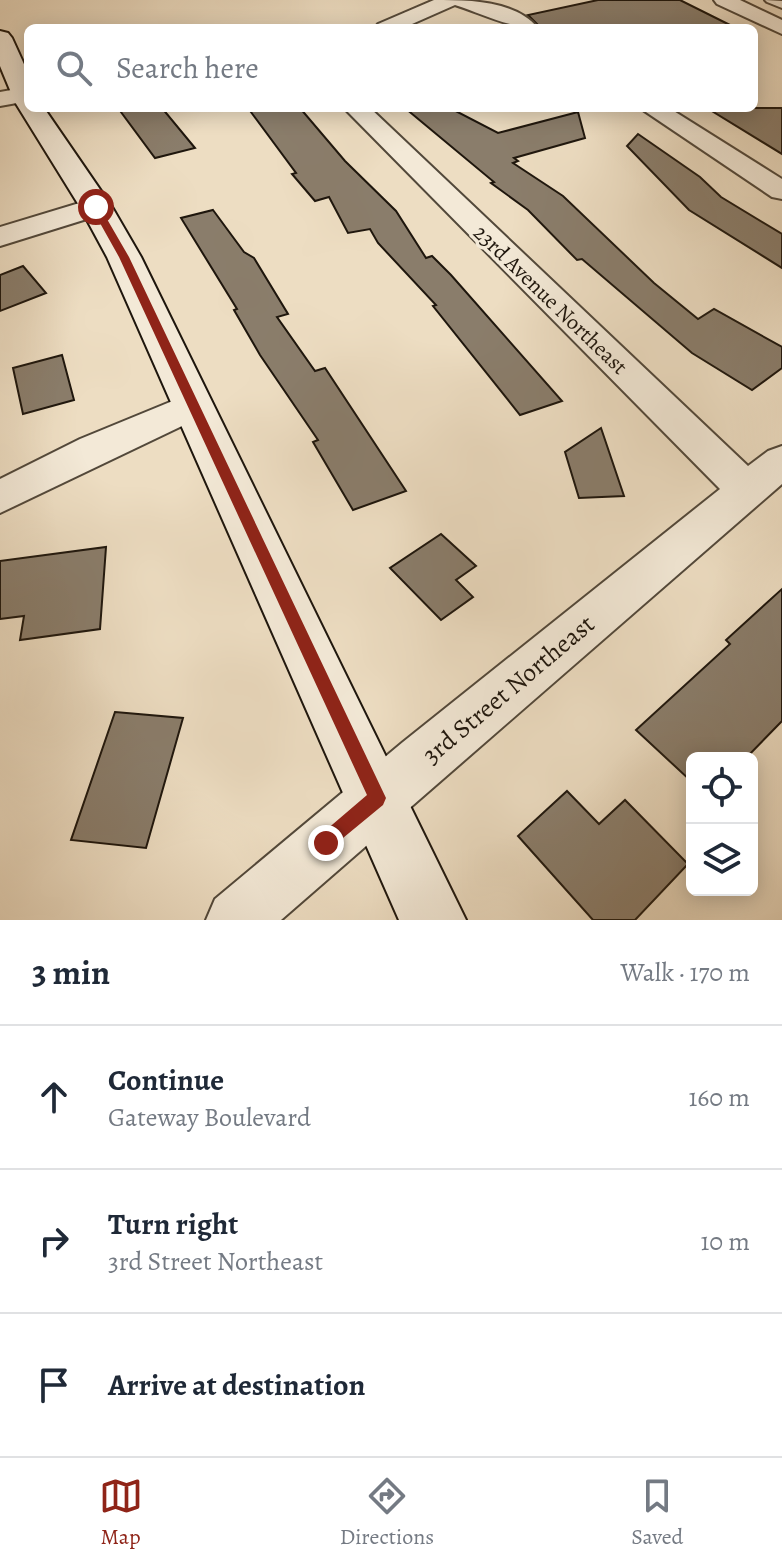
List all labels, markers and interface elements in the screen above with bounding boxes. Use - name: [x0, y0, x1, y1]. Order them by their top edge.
- search box: [24, 24, 758, 112]
- icon: search: [52, 46, 96, 90]
- text: Search here: [116, 48, 259, 88]
- route start: [78, 189, 114, 225]
- street label: 23rd Avenue Northeast: [467, 218, 634, 381]
- street label: 3rd Street Northeast: [415, 607, 602, 772]
- map controls: [686, 752, 758, 896]
- button: locate: [686, 752, 758, 824]
- button: layers: [686, 824, 758, 896]
- route end: [308, 825, 344, 861]
- text: 3 min: [32, 949, 110, 996]
- text: Walk · 170 m: [621, 955, 750, 990]
- text: Continue: [108, 1060, 224, 1100]
- icon: ahead: [32, 1075, 76, 1119]
- text: 160 m: [688, 1080, 750, 1115]
- text: Gateway Boulevard: [108, 1100, 311, 1135]
- text: Turn right: [108, 1204, 238, 1244]
- icon: right: [32, 1219, 76, 1263]
- text: 10 m: [700, 1224, 750, 1259]
- text: 3rd Street Northeast: [108, 1244, 323, 1279]
- icon: arrive: [32, 1363, 76, 1407]
- text: Arrive at destination: [108, 1365, 365, 1405]
- tab: Map: [99, 1474, 143, 1552]
- tab: Directions: [340, 1474, 434, 1552]
- tab: Saved: [631, 1474, 683, 1552]

